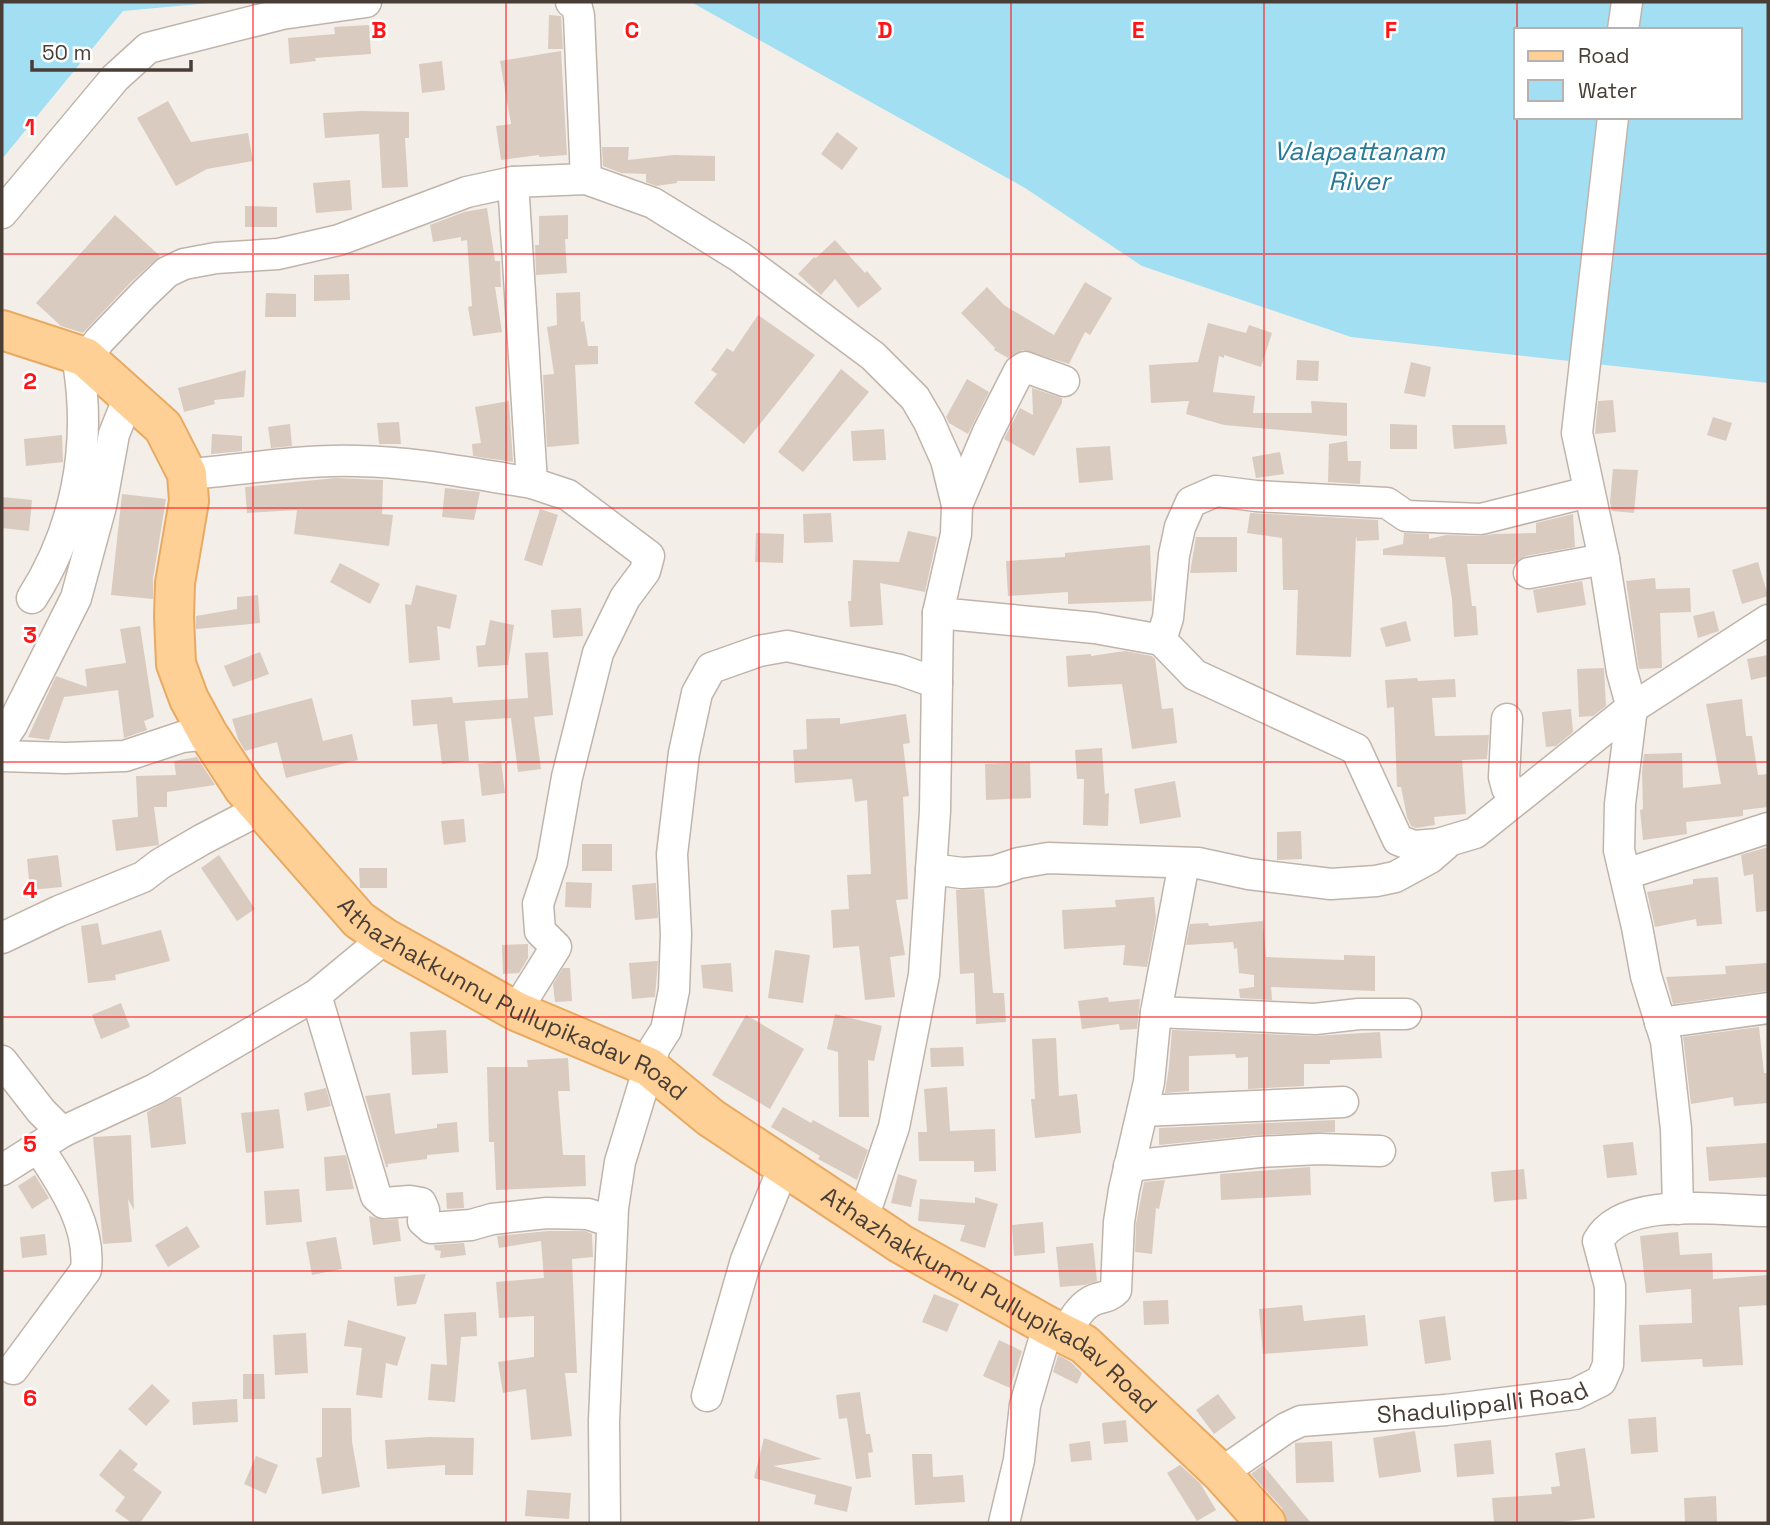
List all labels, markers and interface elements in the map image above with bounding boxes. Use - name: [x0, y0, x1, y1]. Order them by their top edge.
- text: B: [371, 15, 387, 45]
- text: C: [625, 15, 639, 45]
- text: D: [877, 15, 893, 45]
- text: E: [1132, 15, 1144, 45]
- text: F: [1385, 15, 1397, 45]
- scale bar: [32, 28, 191, 72]
- legend: [1514, 28, 1742, 119]
- text: 50 m: [42, 39, 92, 66]
- text: Road: [1578, 42, 1630, 69]
- text: Water: [1578, 77, 1637, 104]
- text: 1: [25, 112, 35, 142]
- water label: Valapattanam River: [1273, 134, 1445, 198]
- text: 2: [23, 366, 37, 396]
- text: 3: [23, 620, 37, 650]
- text: 4: [23, 875, 38, 905]
- street label: Athazhakkunnu Pullupikadav Road: [331, 890, 694, 1107]
- text: 5: [23, 1129, 37, 1159]
- street label: Athazhakkunnu Pullupikadav Road: [816, 1180, 1164, 1420]
- street label: Shadulippalli Road: [1376, 1374, 1594, 1430]
- text: 6: [23, 1383, 37, 1413]

